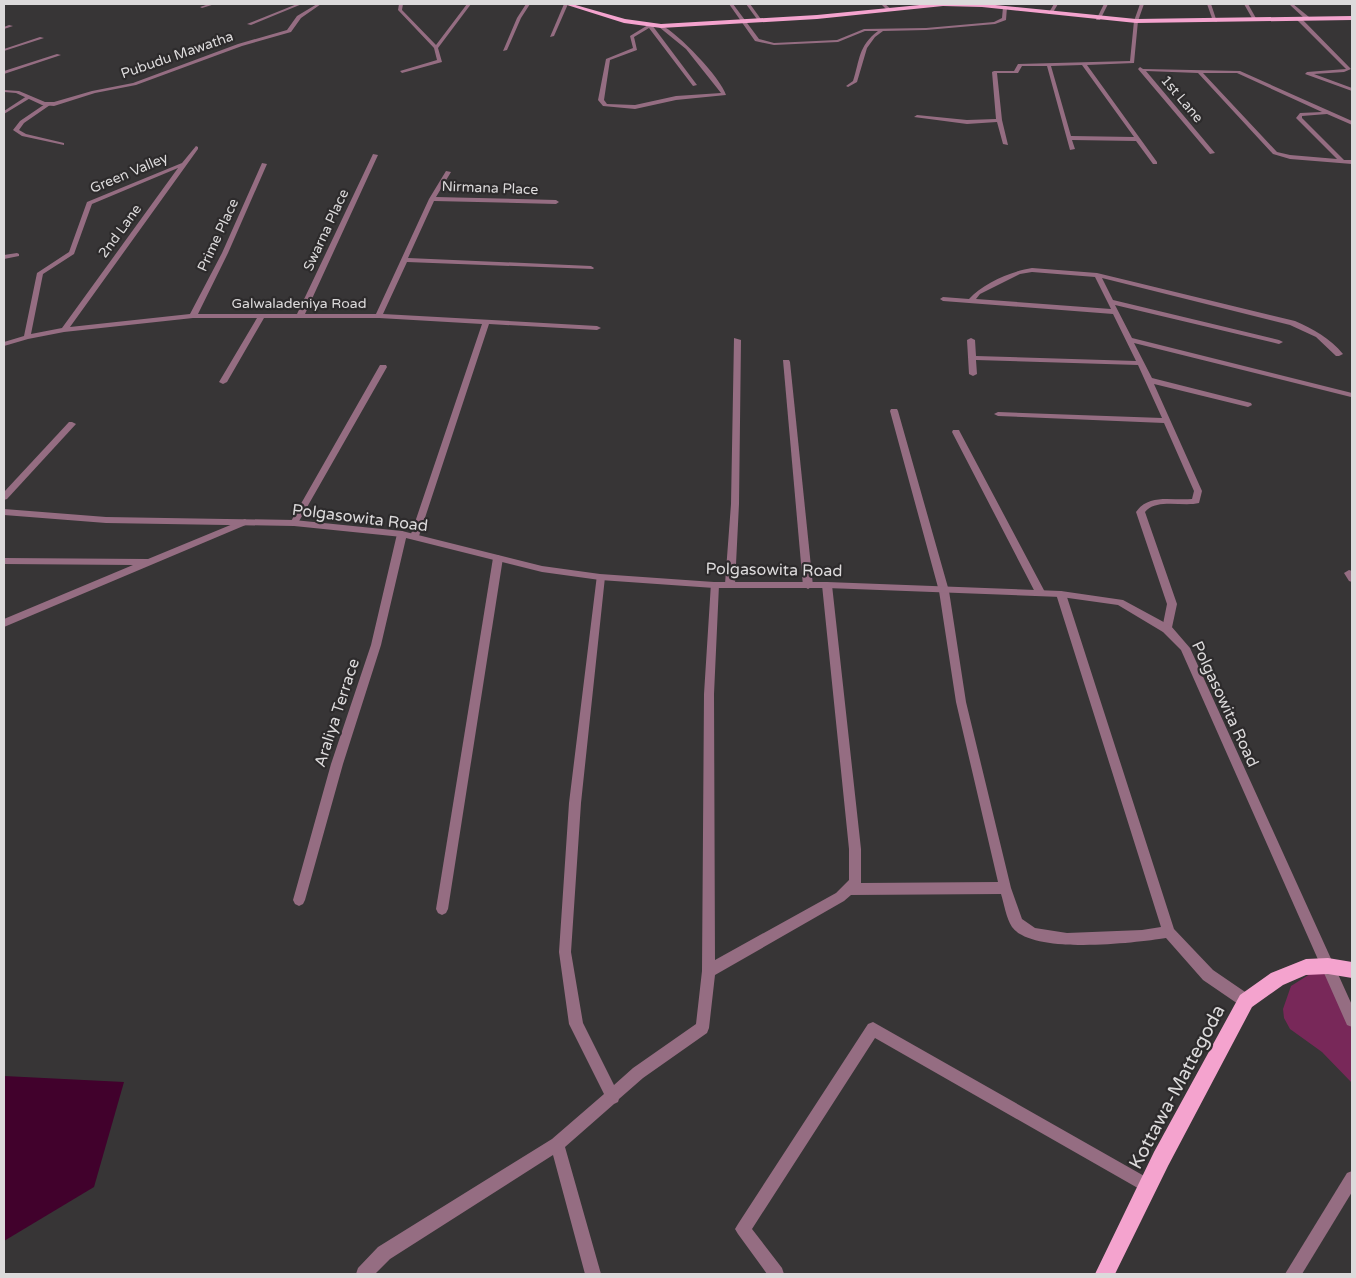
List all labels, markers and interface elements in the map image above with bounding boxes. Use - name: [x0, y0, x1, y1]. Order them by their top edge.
- street label: Pubudu Mawatha: [118, 28, 236, 82]
- street label: 1st Lane: [1157, 72, 1207, 126]
- street label: Green Valley: [88, 149, 171, 197]
- street label: Nirmana Place: [441, 178, 539, 198]
- street label: Swarna Place: [300, 186, 352, 274]
- street label: Prime Place: [194, 196, 242, 274]
- street label: 2nd Lane: [95, 201, 145, 261]
- street label: Galwaladeniya Road: [231, 295, 367, 312]
- street label: Polgasowita Road: [291, 500, 429, 536]
- street label: Polgasowita Road: [705, 559, 843, 581]
- street label: Polgasowita Road: [1187, 638, 1263, 770]
- street label: Araliya Terrace: [310, 656, 364, 770]
- street label: Kottawa-Mattegoda: [1124, 1001, 1230, 1173]

